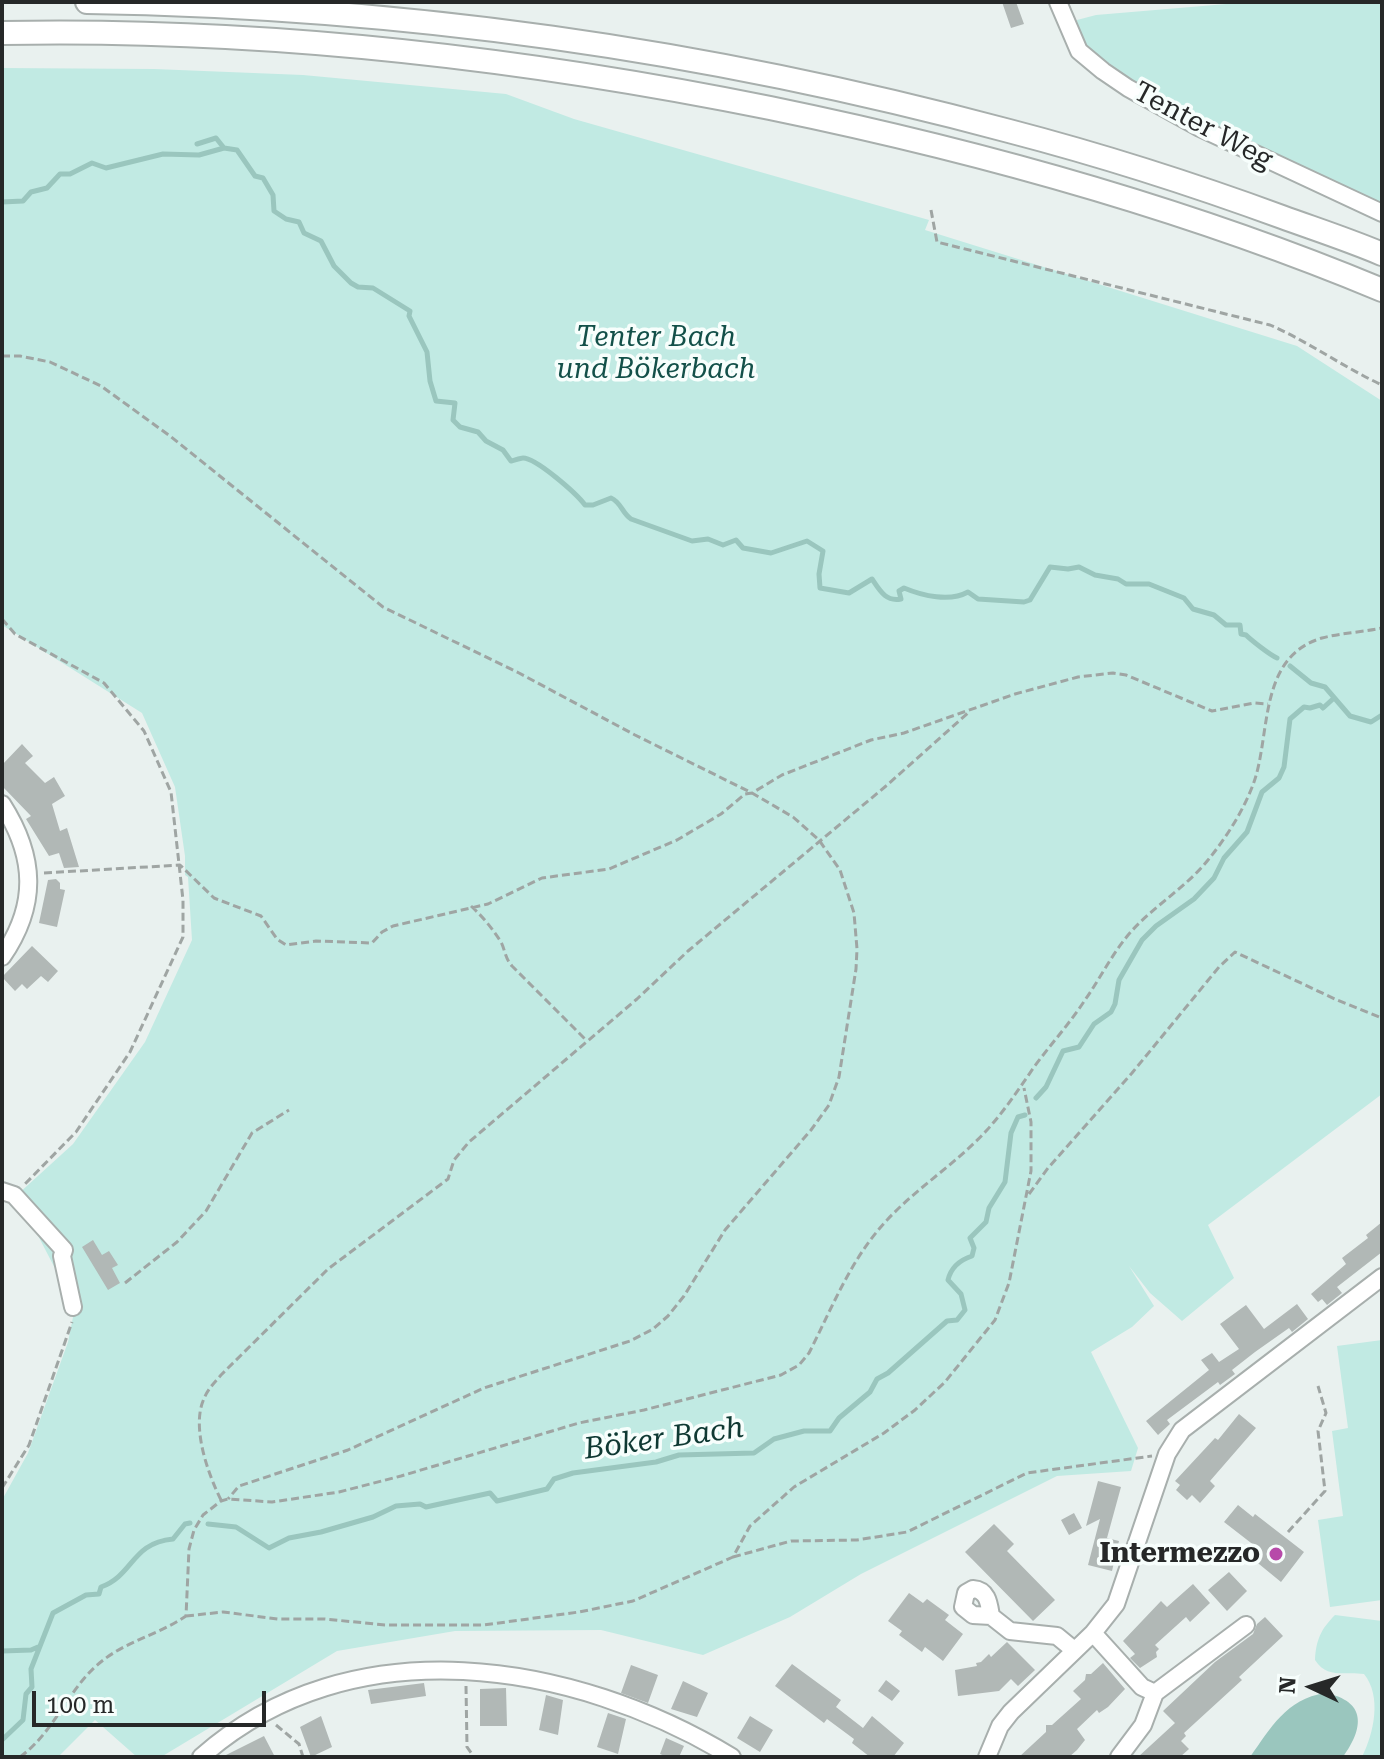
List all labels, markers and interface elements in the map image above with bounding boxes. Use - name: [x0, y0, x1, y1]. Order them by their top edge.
- street label: Tenter Weg: [1128, 75, 1278, 177]
- park label: Tenter Bach und Bökerbach: [556, 321, 756, 387]
- water label: Böker Bach: [582, 1410, 746, 1468]
- place label: Intermezzo: [1100, 1537, 1260, 1571]
- marker: Intermezzo: [1267, 1545, 1285, 1563]
- north arrow: [1272, 1647, 1352, 1727]
- scale bar: [36, 1675, 270, 1725]
- text: N: [1274, 1676, 1301, 1695]
- text: 100 m: [46, 1691, 114, 1719]

